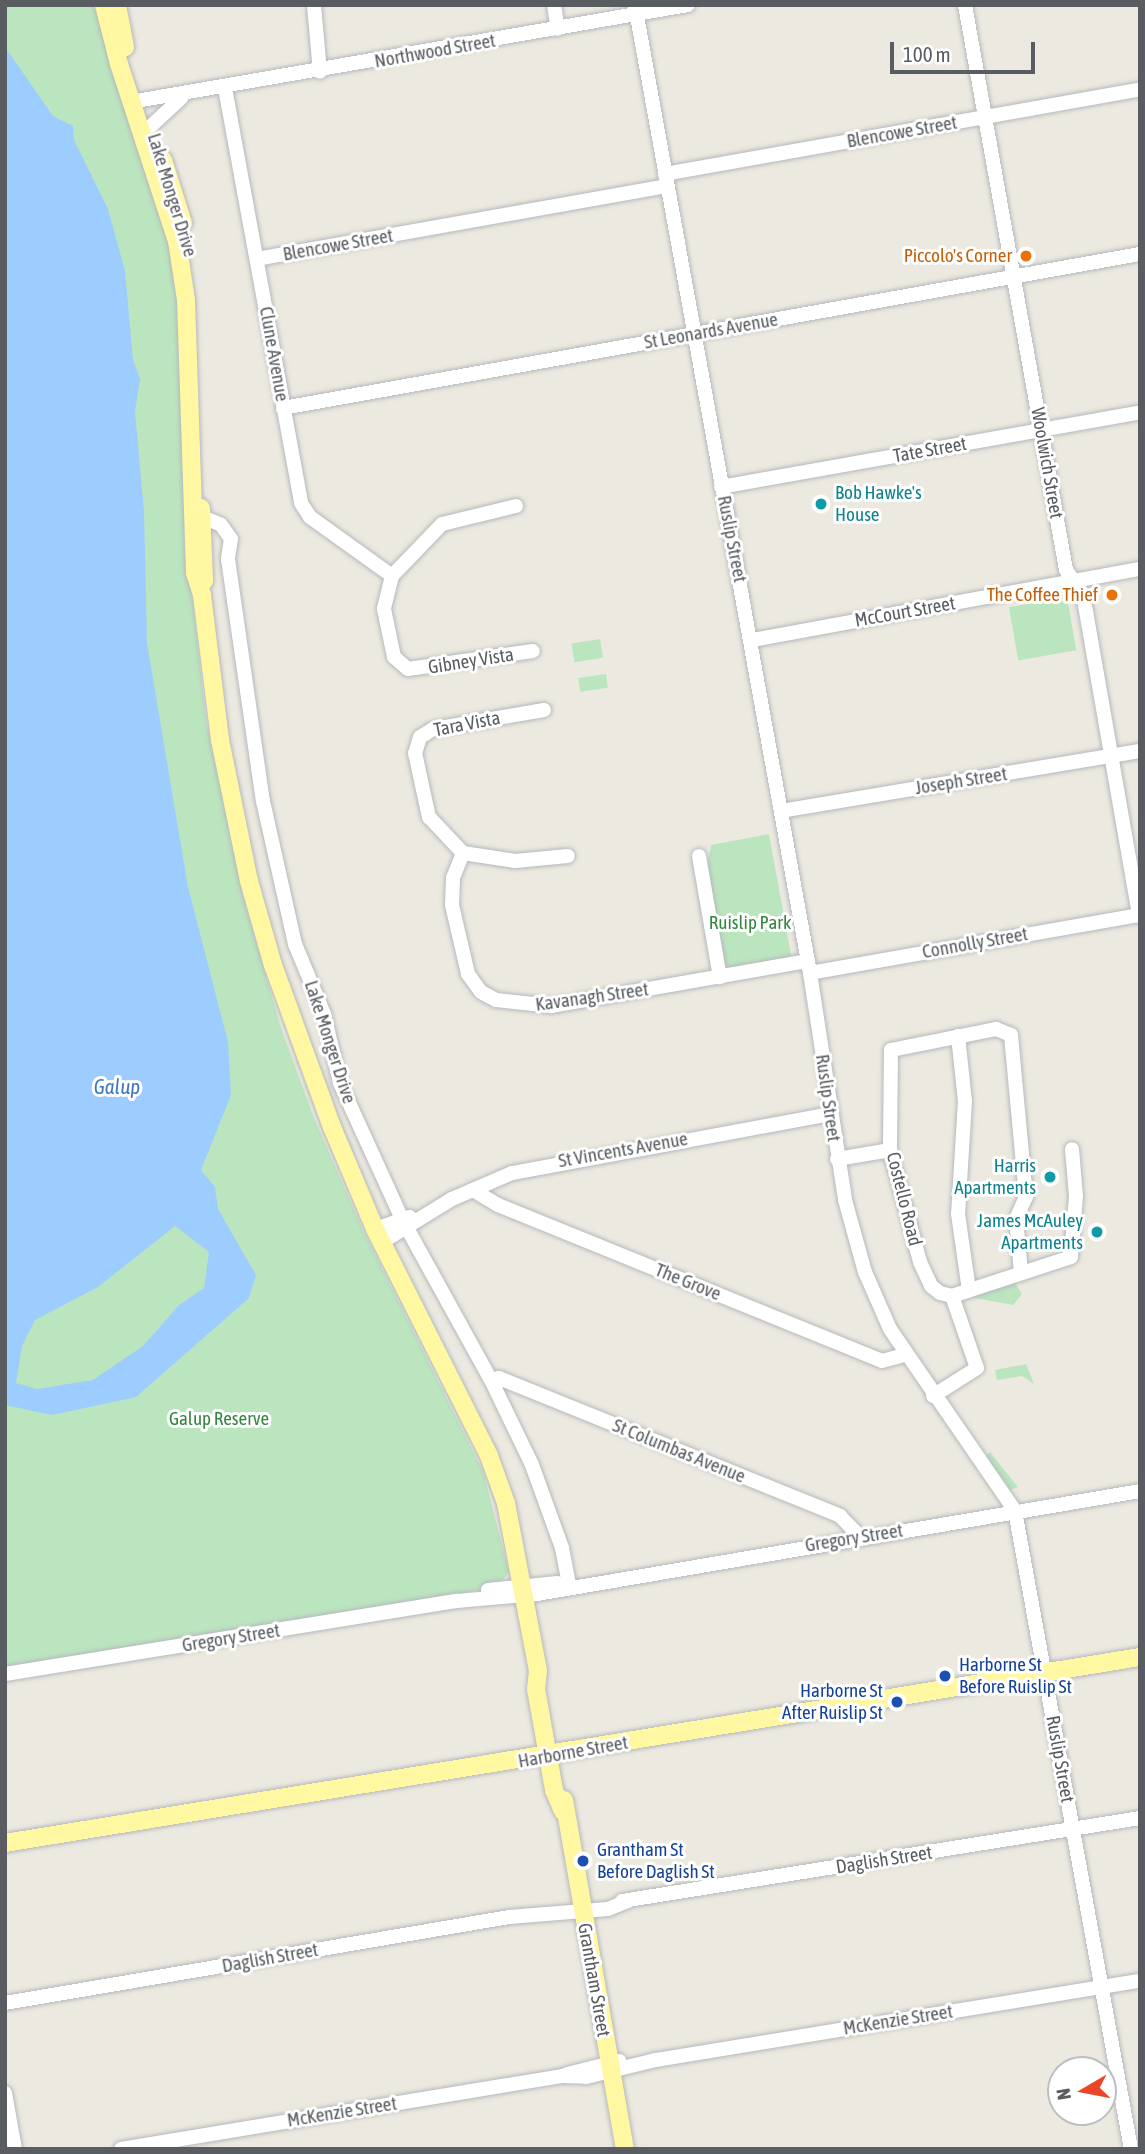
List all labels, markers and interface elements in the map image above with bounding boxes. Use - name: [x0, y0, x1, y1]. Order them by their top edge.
- scale bar: [893, 28, 1038, 72]
- street label: Northwood Street: [373, 29, 497, 73]
- text: 100 m: [903, 42, 951, 66]
- street label: Blencowe Street: [845, 111, 959, 153]
- street label: Lake Monger Drive: [142, 131, 202, 259]
- street label: Blencowe Street: [281, 224, 395, 266]
- place label: Piccolo's Corner: [904, 245, 1012, 267]
- marker: Piccolo's Corner: [1018, 248, 1034, 264]
- street label: Clune Avenue: [254, 305, 294, 403]
- street label: St Leonards Avenue: [642, 308, 780, 354]
- street label: Woolwich Street: [1026, 406, 1068, 520]
- street label: Tate Street: [892, 432, 968, 468]
- place label: Bob Hawke's House: [835, 482, 922, 526]
- street label: Ruslip Street: [712, 494, 752, 584]
- marker: Bob Hawke's House: [813, 496, 829, 512]
- place label: The Coffee Thief: [987, 584, 1098, 606]
- marker: The Coffee Thief: [1104, 587, 1120, 603]
- street label: McCourt Street: [853, 592, 957, 632]
- street label: Gibney Vista: [427, 643, 515, 679]
- street label: Tara Vista: [432, 706, 502, 742]
- street label: Joseph Street: [913, 762, 1009, 800]
- park label: Ruislip Park: [709, 912, 791, 934]
- street label: Connolly Street: [920, 922, 1030, 964]
- street label: Lake Monger Drive: [299, 978, 361, 1106]
- street label: Kavanagh Street: [534, 978, 650, 1016]
- street label: Ruslip Street: [811, 1053, 845, 1143]
- water label: Galup: [94, 1073, 140, 1099]
- street label: St Vincents Avenue: [556, 1127, 690, 1173]
- street label: Costello Road: [881, 1150, 927, 1248]
- place label: Harris Apartments: [954, 1155, 1036, 1199]
- marker: Harris Apartments: [1042, 1169, 1058, 1185]
- place label: James McAuley Apartments: [977, 1210, 1083, 1254]
- marker: James McAuley Apartments: [1089, 1224, 1105, 1240]
- street label: The Grove: [652, 1258, 724, 1306]
- park label: Galup Reserve: [169, 1408, 269, 1430]
- street label: St Columbas Avenue: [609, 1414, 749, 1488]
- street label: Gregory Street: [803, 1519, 905, 1557]
- street label: Gregory Street: [180, 1619, 282, 1657]
- place label: Harborne St Before Ruislip St: [959, 1654, 1072, 1698]
- marker: Harborne St Before Ruislip St: [937, 1668, 953, 1684]
- place label: Harborne St After Ruislip St: [782, 1680, 883, 1724]
- marker: Harborne St After Ruislip St: [889, 1694, 905, 1710]
- street label: Ruslip Street: [1041, 1714, 1079, 1804]
- street label: Harborne Street: [516, 1731, 630, 1773]
- place label: Grantham St Before Daglish St: [597, 1839, 715, 1883]
- street label: Daglish Street: [834, 1841, 934, 1879]
- marker: Grantham St Before Daglish St: [575, 1853, 591, 1869]
- street label: Grantham Street: [573, 1921, 615, 2039]
- street label: Daglish Street: [220, 1938, 320, 1978]
- street label: McKenzie Street: [842, 2000, 954, 2040]
- north arrow: [1047, 2056, 1117, 2126]
- text: N: [1051, 2087, 1075, 2102]
- street label: McKenzie Street: [286, 2092, 398, 2132]

